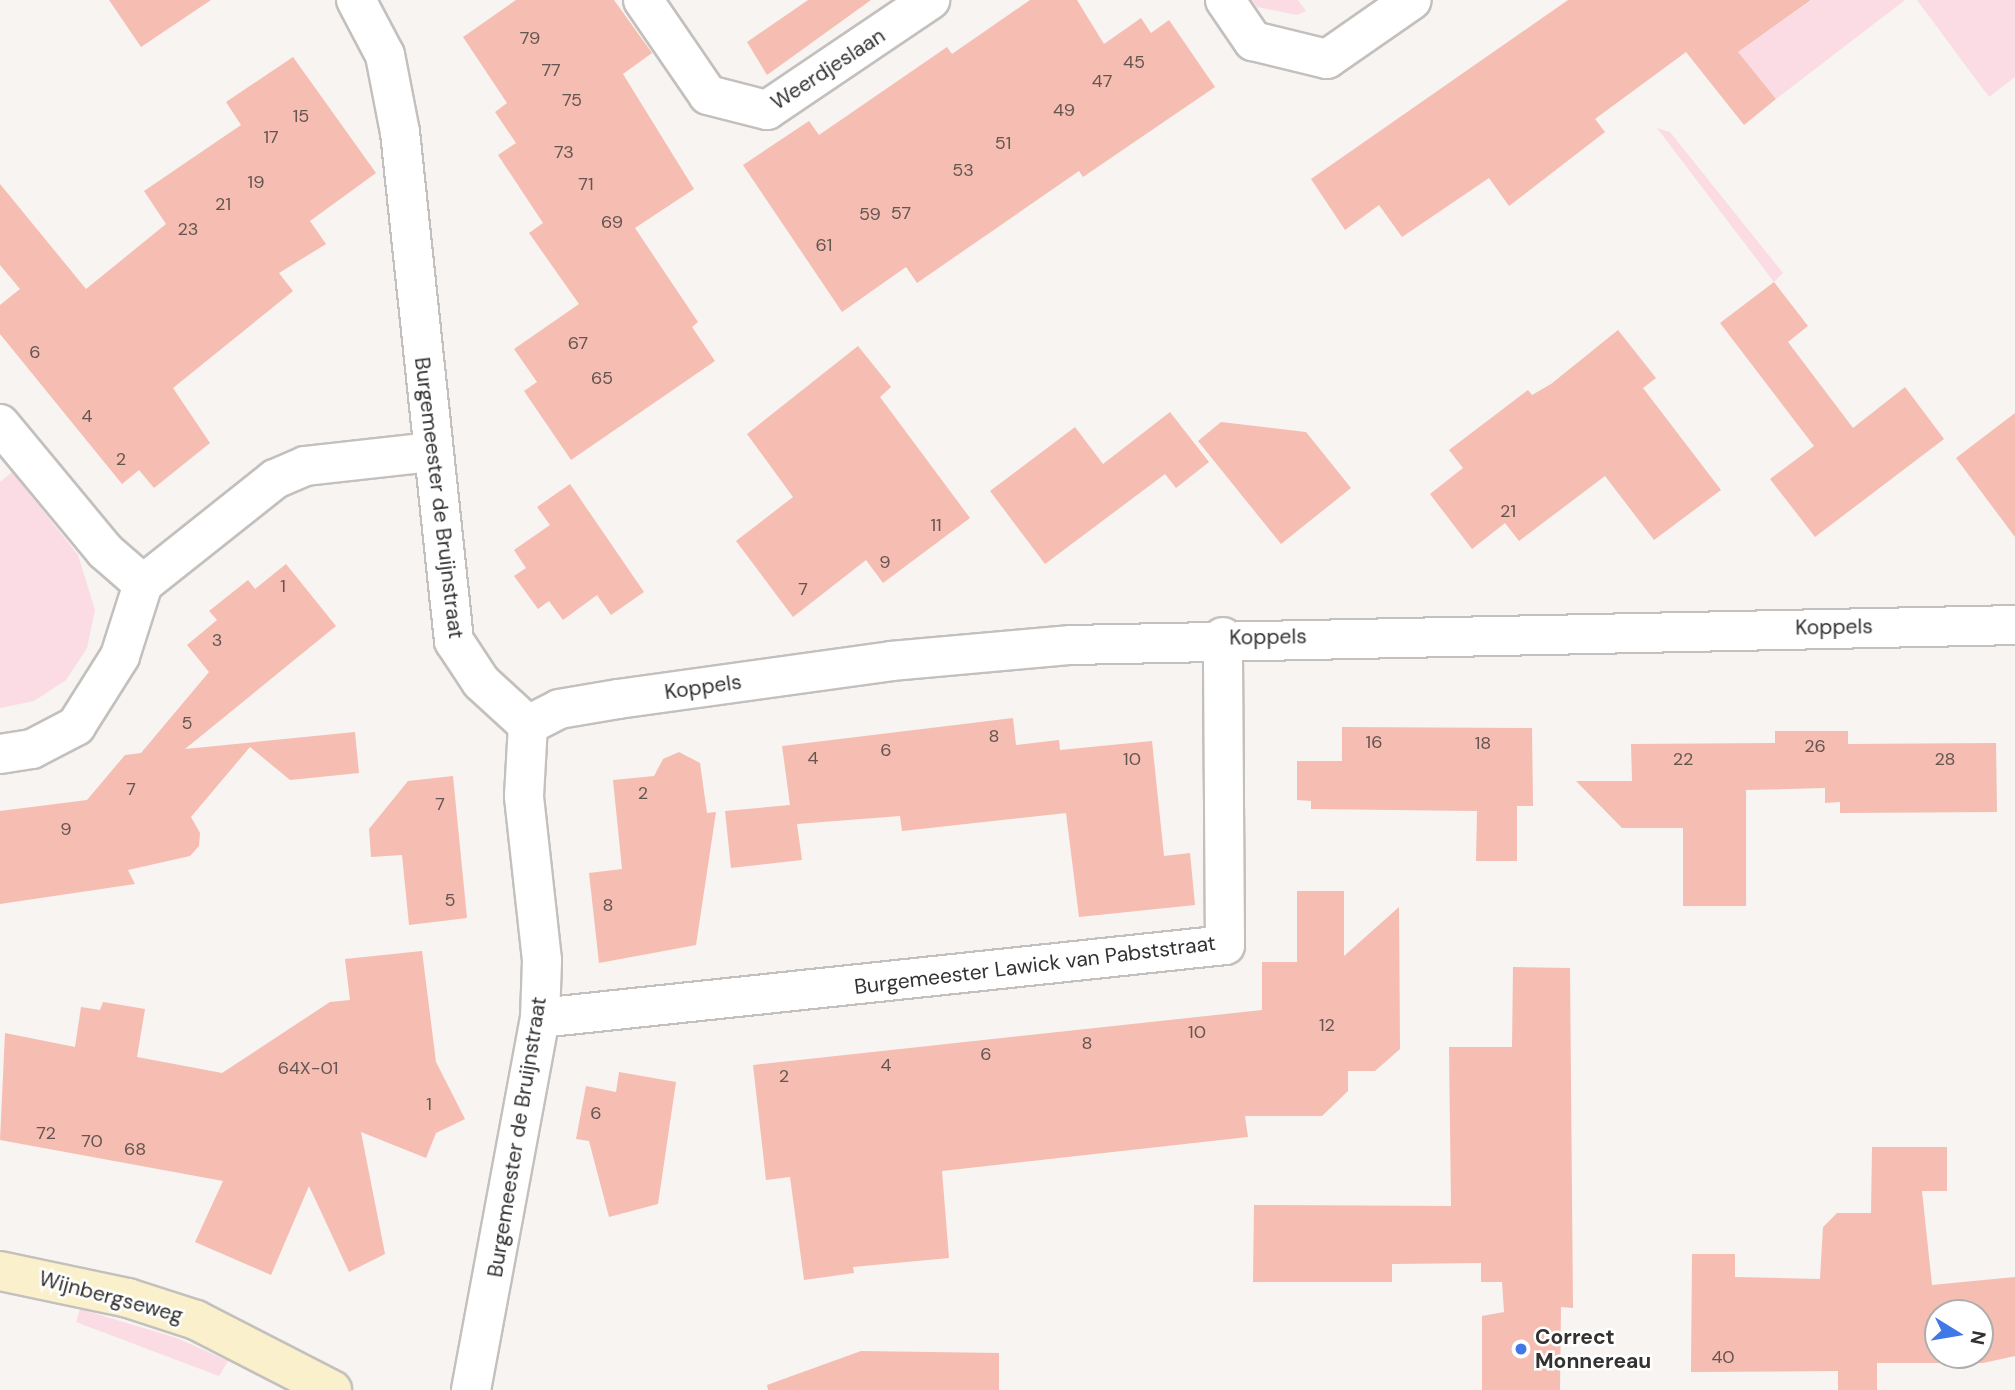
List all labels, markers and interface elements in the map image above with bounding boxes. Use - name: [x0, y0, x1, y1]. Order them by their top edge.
- street label: Weerdjeslaan: [766, 23, 890, 115]
- house number: 79: [520, 27, 540, 49]
- house number: 45: [1123, 51, 1145, 73]
- house number: 77: [541, 59, 561, 81]
- house number: 47: [1092, 70, 1112, 92]
- house number: 75: [562, 89, 582, 111]
- house number: 49: [1053, 99, 1075, 121]
- house number: 15: [293, 105, 309, 127]
- house number: 17: [263, 126, 279, 148]
- house number: 51: [995, 132, 1011, 154]
- house number: 73: [554, 141, 574, 163]
- house number: 53: [952, 159, 974, 181]
- house number: 19: [248, 171, 264, 193]
- house number: 71: [578, 173, 594, 195]
- house number: 21: [215, 193, 231, 215]
- house number: 57: [891, 202, 911, 224]
- house number: 59: [859, 203, 881, 225]
- house number: 69: [601, 211, 623, 233]
- house number: 23: [177, 218, 199, 240]
- house number: 61: [816, 234, 832, 256]
- house number: 67: [568, 332, 588, 354]
- house number: 6: [29, 341, 41, 363]
- street label: Burgemeester de Bruijnstraat: [409, 356, 469, 640]
- house number: 65: [591, 367, 613, 389]
- house number: 4: [82, 405, 92, 427]
- house number: 2: [116, 448, 126, 470]
- house number: 21: [1500, 500, 1516, 522]
- house number: 11: [930, 514, 942, 536]
- house number: 9: [879, 551, 891, 573]
- house number: 1: [280, 575, 286, 597]
- house number: 7: [798, 578, 808, 600]
- street label: Koppels: [1795, 614, 1873, 640]
- street label: Koppels: [1229, 624, 1307, 650]
- house number: 3: [212, 629, 222, 651]
- street label: Koppels: [663, 669, 743, 705]
- house number: 5: [182, 712, 192, 734]
- house number: 8: [989, 725, 999, 747]
- house number: 16: [1366, 731, 1382, 753]
- house number: 18: [1475, 732, 1491, 754]
- house number: 26: [1804, 735, 1826, 757]
- house number: 6: [880, 739, 892, 761]
- house number: 4: [808, 747, 818, 769]
- house number: 10: [1123, 748, 1141, 770]
- house number: 22: [1673, 748, 1693, 770]
- house number: 28: [1934, 748, 1956, 770]
- house number: 7: [126, 778, 136, 800]
- house number: 2: [638, 782, 648, 804]
- house number: 7: [435, 793, 445, 815]
- house number: 9: [60, 818, 72, 840]
- house number: 5: [445, 889, 455, 911]
- house number: 8: [603, 894, 613, 916]
- street label: Burgemeester Lawick van Pabststraat: [853, 930, 1217, 1000]
- street label: Burgemeester de Bruijnstraat: [482, 995, 552, 1279]
- house number: 12: [1319, 1014, 1335, 1036]
- house number: 10: [1188, 1021, 1206, 1043]
- house number: 8: [1082, 1032, 1092, 1054]
- house number: 6: [980, 1043, 992, 1065]
- house number: 4: [881, 1054, 891, 1076]
- house number: 64X-01: [278, 1057, 338, 1079]
- house number: 2: [779, 1065, 789, 1087]
- house number: 1: [426, 1093, 432, 1115]
- house number: 6: [590, 1102, 602, 1124]
- house number: 72: [36, 1122, 56, 1144]
- house number: 70: [81, 1130, 103, 1152]
- house number: 68: [124, 1138, 146, 1160]
- street label: Wijnbergseweg: [36, 1266, 186, 1328]
- north arrow: [1924, 1299, 1994, 1369]
- place label: Correct Monnereau: [1535, 1324, 1651, 1374]
- text: N: [1965, 1329, 1992, 1347]
- marker: Correct Monnereau: [1513, 1341, 1529, 1357]
- house number: 40: [1711, 1346, 1735, 1368]

